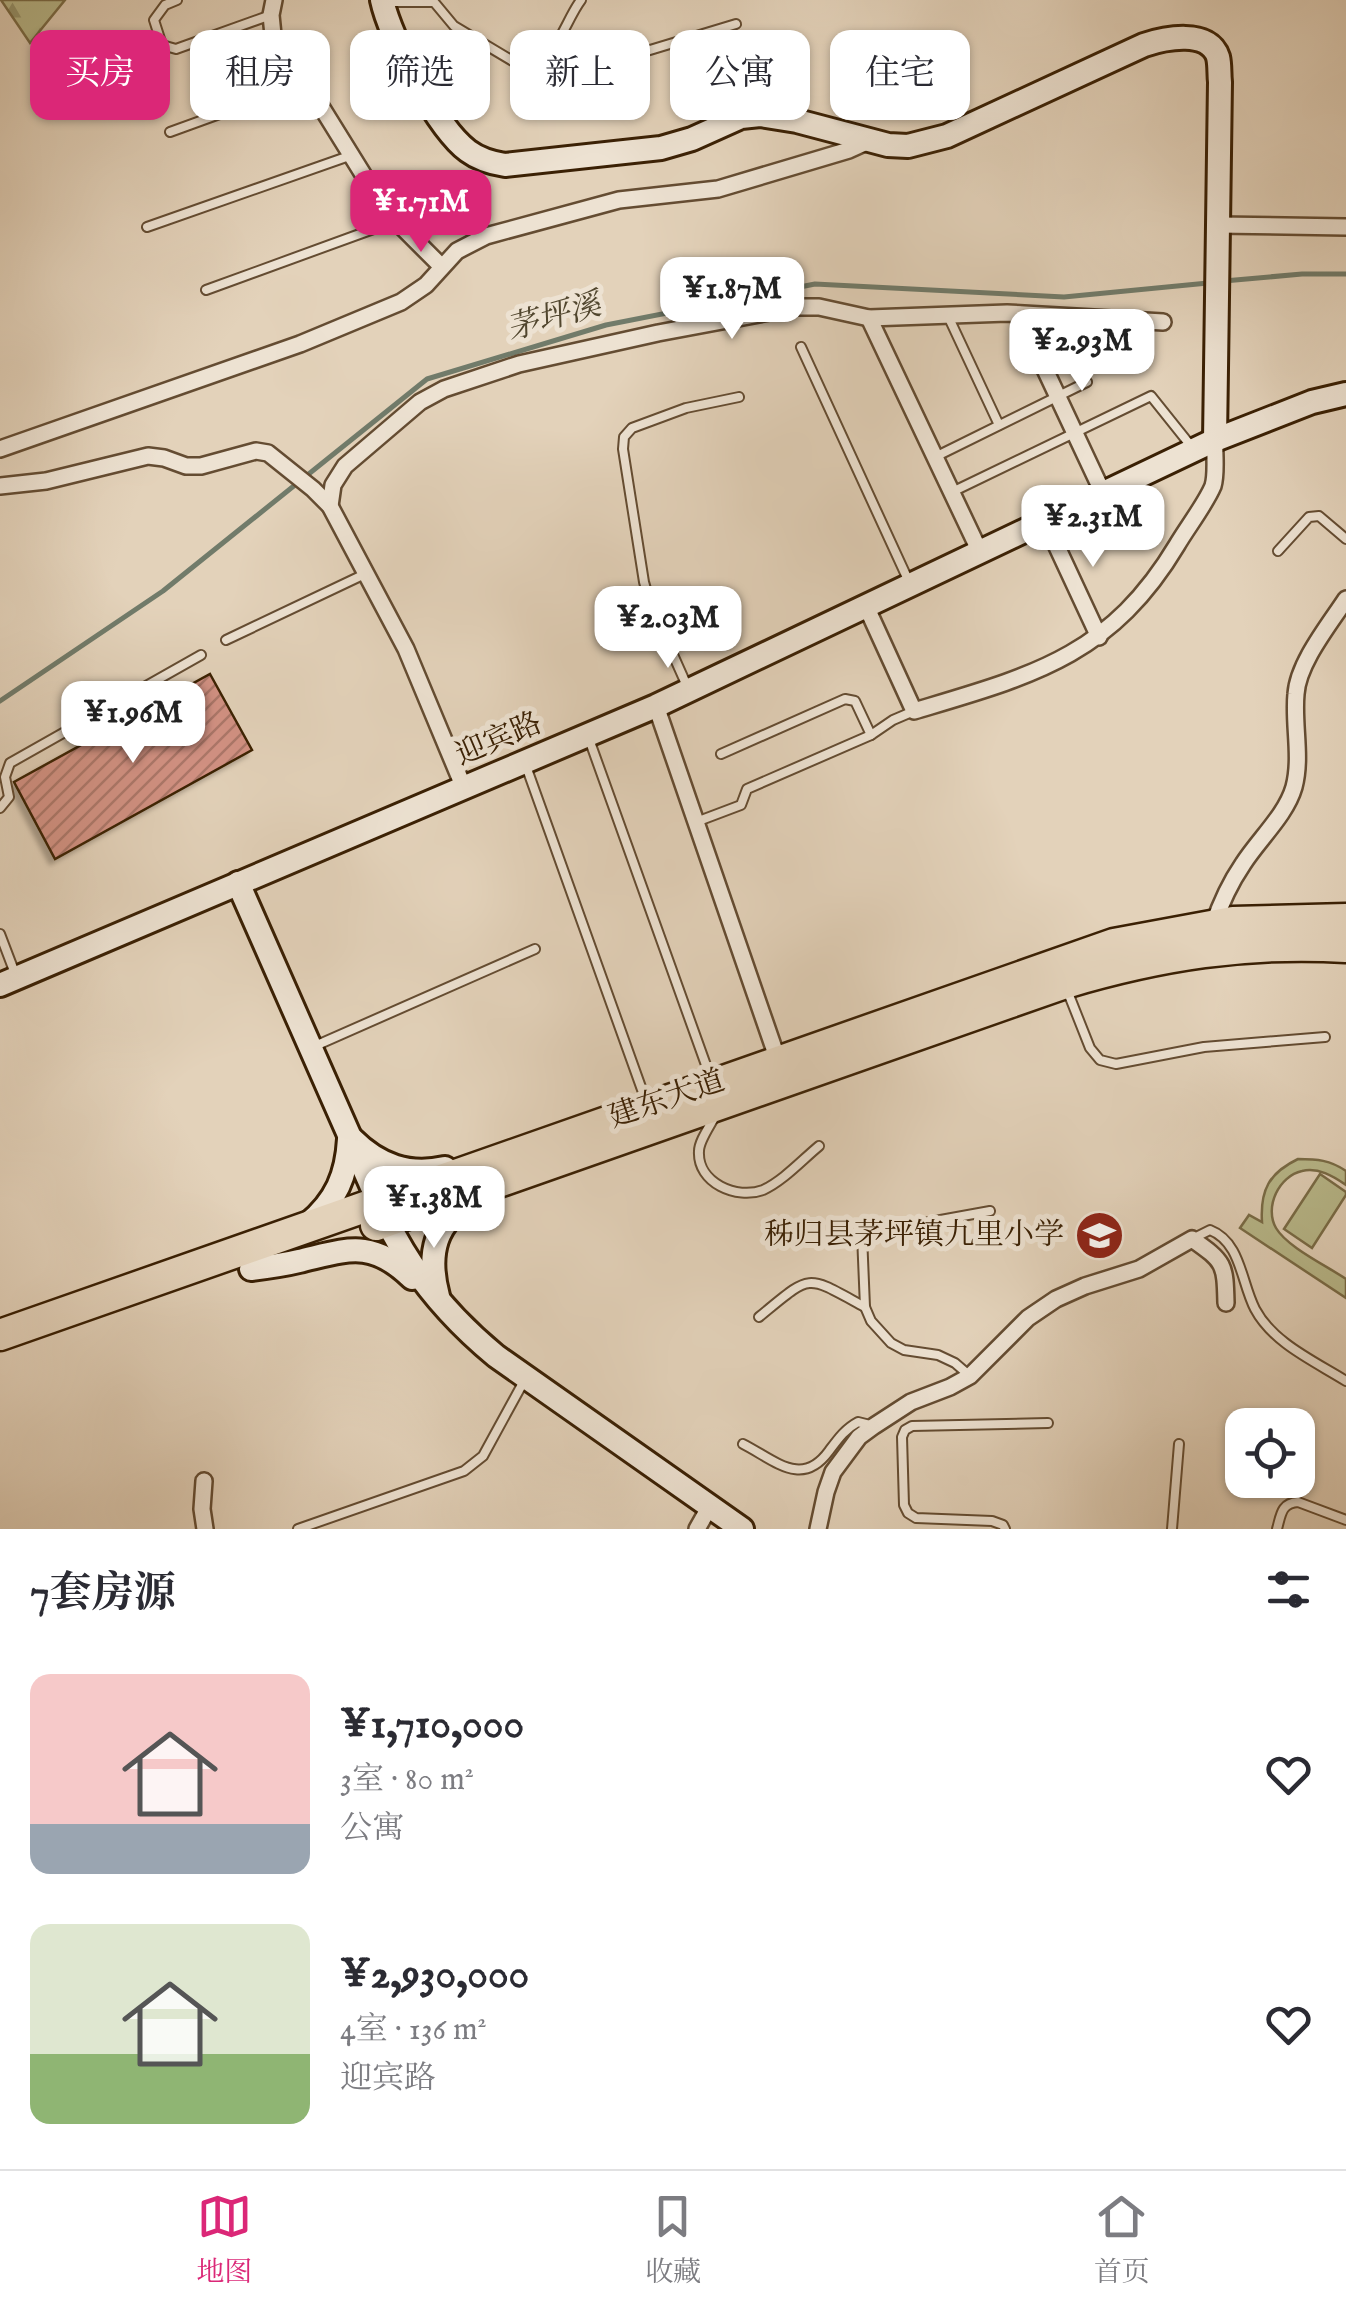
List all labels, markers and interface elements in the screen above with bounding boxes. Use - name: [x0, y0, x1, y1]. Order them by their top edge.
- chip: 买房: [30, 30, 170, 120]
- chip: 租房: [190, 30, 330, 120]
- chip: 筛选: [350, 30, 490, 120]
- chip: 新上: [510, 30, 650, 120]
- chip: 公寓: [670, 30, 810, 120]
- chip: 住宅: [830, 30, 970, 120]
- pin: ¥1.71M: [340, 170, 502, 255]
- text: ¥1.71M: [372, 182, 470, 223]
- pin: ¥1.87M: [651, 257, 813, 342]
- text: ¥1.87M: [682, 269, 782, 310]
- water label: 茅坪溪: [502, 284, 609, 351]
- pin: ¥2.93M: [1001, 309, 1163, 394]
- text: ¥2.93M: [1031, 321, 1133, 362]
- pin: ¥2.31M: [1012, 485, 1174, 570]
- text: ¥2.31M: [1043, 497, 1143, 538]
- pin: ¥2.03M: [587, 586, 749, 671]
- text: ¥2.03M: [617, 598, 719, 639]
- pin: ¥1.96M: [52, 681, 214, 766]
- text: ¥1.96M: [83, 693, 183, 734]
- street label: 迎宾路: [450, 705, 548, 775]
- street label: 建东大道: [604, 1063, 730, 1137]
- pin: ¥1.38M: [353, 1166, 515, 1251]
- text: ¥1.38M: [386, 1178, 482, 1219]
- school or university icon: 秭归县茅坪镇九里小学: [1073, 1210, 1125, 1262]
- place label: 秭归县茅坪镇九里小学: [764, 1217, 1064, 1255]
- map controls: [1225, 1408, 1315, 1498]
- button: locate: [1225, 1408, 1315, 1498]
- icon: filters: [1261, 1562, 1316, 1617]
- text: 7套房源: [30, 1568, 176, 1621]
- text: ¥1,710,000: [340, 1699, 524, 1752]
- icon: home: [110, 1714, 230, 1834]
- icon: heart: [1261, 1747, 1316, 1802]
- text: 3室 · 80 m²: [340, 1760, 474, 1801]
- text: 公寓: [340, 1809, 404, 1850]
- text: ¥2,930,000: [340, 1949, 529, 2002]
- icon: home: [110, 1964, 230, 2084]
- icon: heart: [1261, 1997, 1316, 2052]
- text: 4室 · 136 m²: [340, 2010, 487, 2051]
- text: 迎宾路: [340, 2059, 436, 2100]
- tab: 地图: [196, 2189, 252, 2291]
- tab: 收藏: [645, 2189, 701, 2291]
- tab: 首页: [1094, 2189, 1150, 2291]

